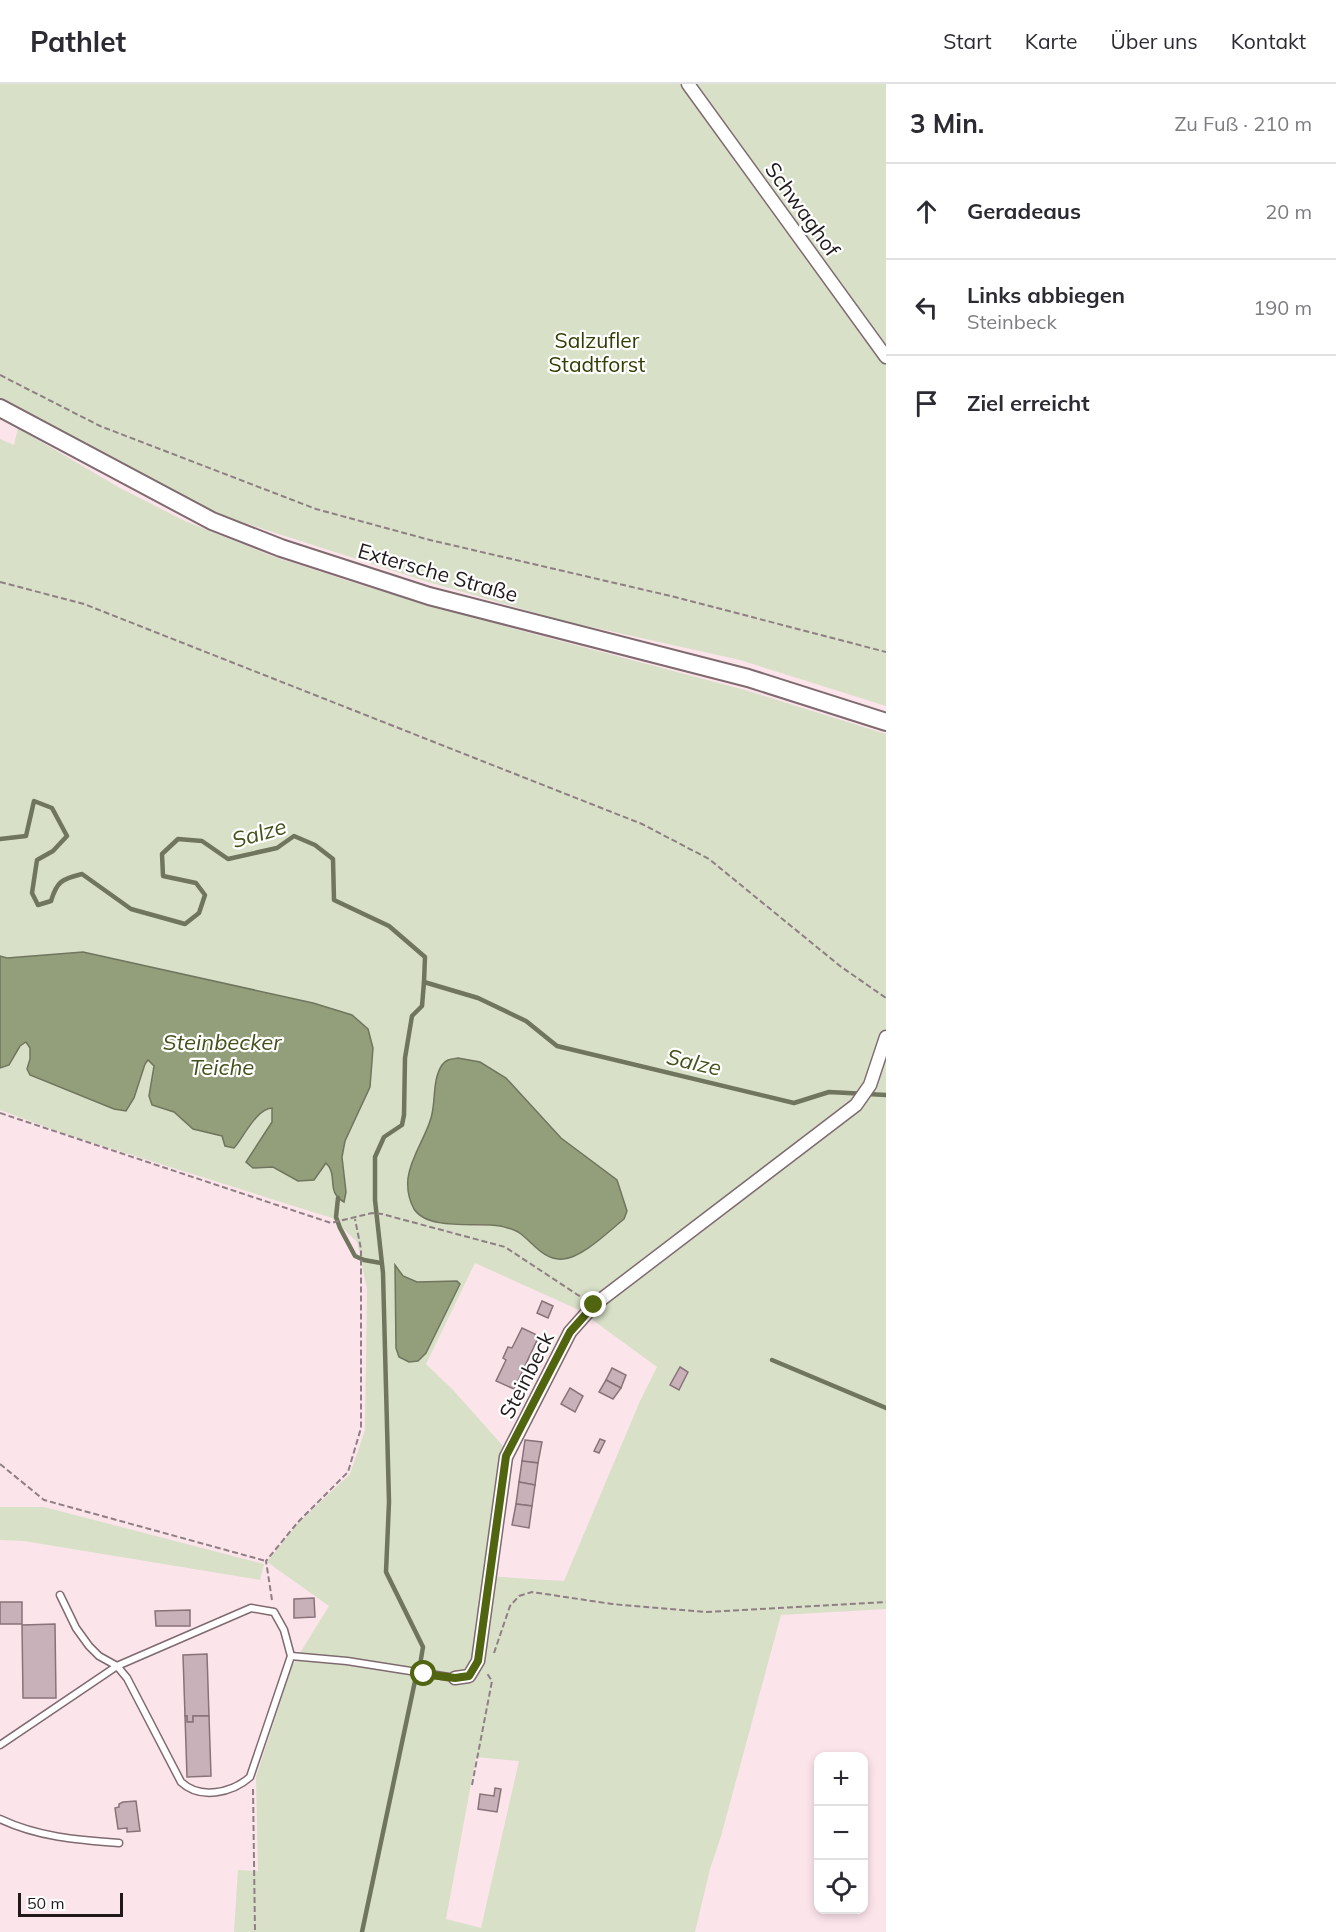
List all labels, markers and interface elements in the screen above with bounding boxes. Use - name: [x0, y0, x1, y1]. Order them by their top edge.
- text: Pathlet: [30, 24, 126, 59]
- text: Start: [943, 28, 992, 54]
- text: Karte: [1025, 28, 1077, 54]
- text: Über uns: [1110, 28, 1198, 54]
- text: Kontakt: [1231, 28, 1306, 54]
- text: 3 Min.: [910, 107, 984, 140]
- text: Zu Fuß · 210 m: [1174, 111, 1312, 136]
- street label: Schwaghof: [760, 157, 846, 262]
- icon: ahead: [910, 195, 943, 228]
- text: Geradeaus: [967, 197, 1081, 225]
- text: 20 m: [1265, 199, 1312, 224]
- text: Links abbiegen: [967, 281, 1125, 309]
- icon: left: [910, 291, 943, 324]
- text: 190 m: [1253, 295, 1312, 320]
- text: Steinbeck: [967, 309, 1057, 334]
- park label: Salzufler Stadtforst: [549, 327, 645, 377]
- icon: arrive: [910, 387, 943, 420]
- text: Ziel erreicht: [967, 389, 1090, 417]
- street label: Extersche Straße: [355, 537, 521, 607]
- water label: Salze: [229, 812, 289, 854]
- water label: Steinbecker Teiche: [163, 1028, 282, 1081]
- water label: Salze: [664, 1042, 724, 1082]
- route end: [580, 1291, 606, 1317]
- street label: Steinbeck: [493, 1327, 559, 1423]
- route start: [410, 1660, 436, 1686]
- map controls: [814, 1752, 868, 1914]
- button: +: [814, 1752, 868, 1806]
- button: −: [814, 1806, 868, 1860]
- button: locate: [814, 1860, 868, 1914]
- scale bar: [18, 1890, 123, 1918]
- text: 50 m: [27, 1893, 64, 1913]

